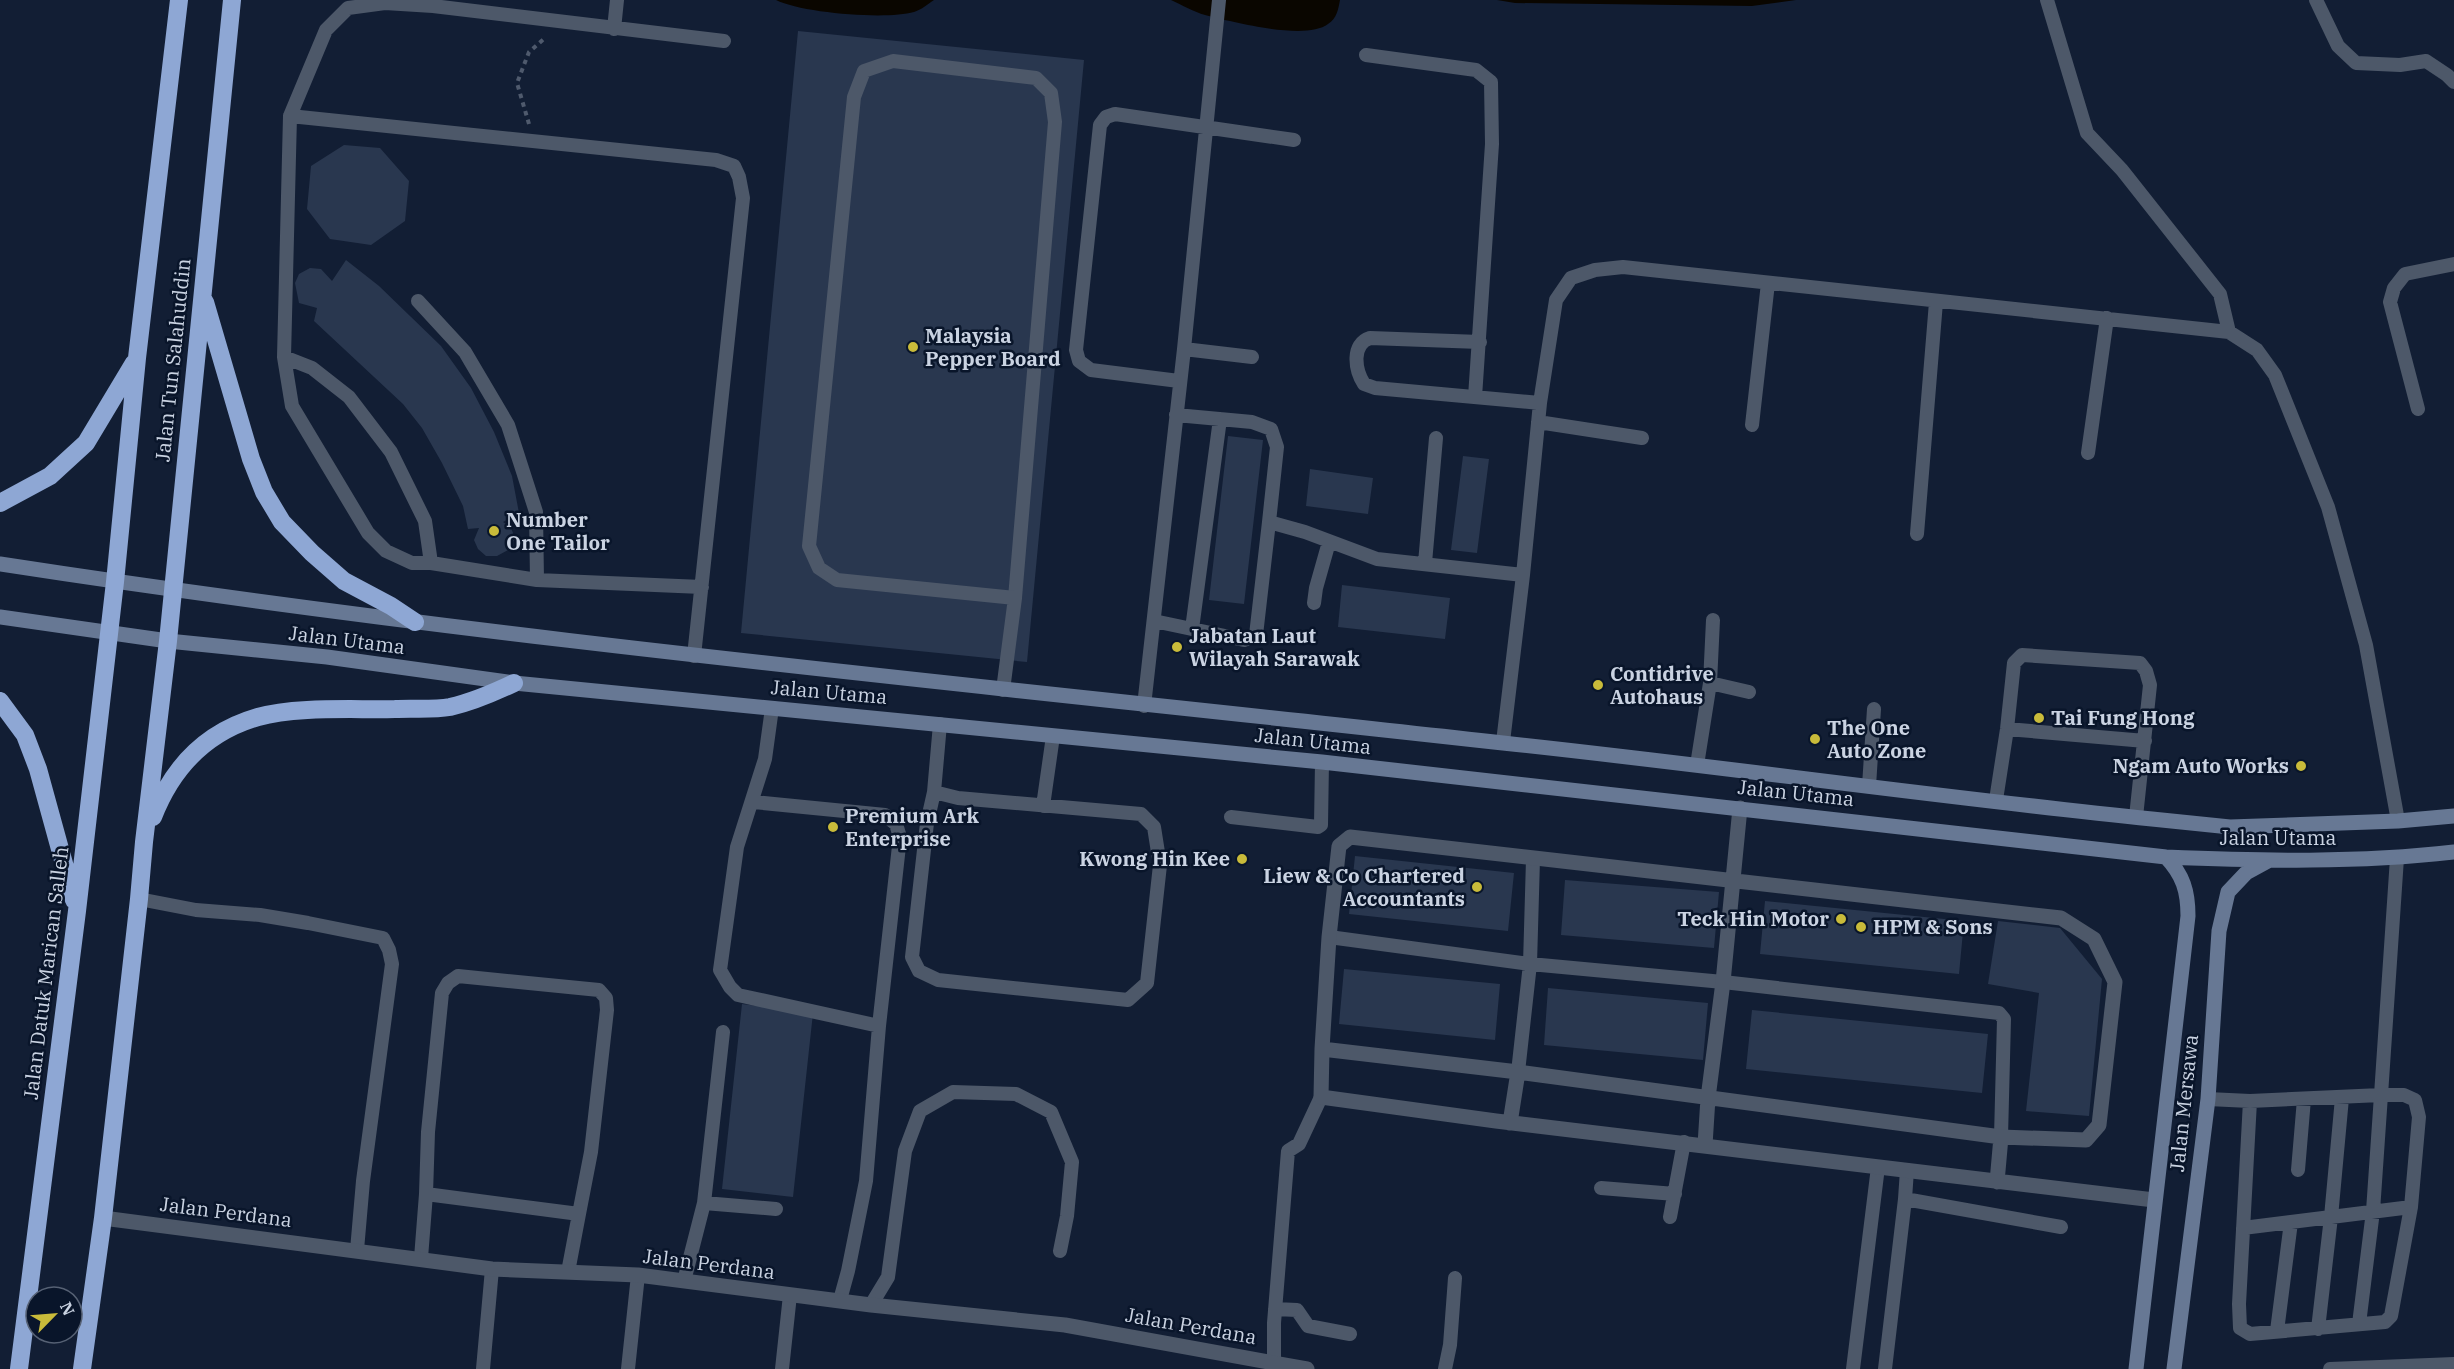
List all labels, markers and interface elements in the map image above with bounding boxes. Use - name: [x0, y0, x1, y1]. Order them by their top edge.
- street label: Jalan Tun Salahuddin: [148, 257, 197, 463]
- place label: Malaysia Pepper Board: [925, 322, 1061, 372]
- marker: Malaysia Pepper Board: [906, 340, 920, 354]
- place label: Number One Tailor: [506, 506, 610, 556]
- marker: Number One Tailor: [487, 524, 501, 538]
- street label: Jalan Utama: [287, 619, 407, 660]
- place label: Jabatan Laut Wilayah Sarawak: [1189, 622, 1360, 672]
- marker: Jabatan Laut Wilayah Sarawak: [1170, 640, 1184, 654]
- place label: Contidrive Autohaus: [1610, 660, 1714, 710]
- street label: Jalan Utama: [770, 673, 889, 710]
- marker: Contidrive Autohaus: [1591, 678, 1605, 692]
- place label: Tai Fung Hong: [2051, 704, 2195, 731]
- marker: Tai Fung Hong: [2032, 711, 2046, 725]
- place label: The One Auto Zone: [1827, 714, 1926, 764]
- street label: Jalan Utama: [1253, 721, 1373, 760]
- marker: The One Auto Zone: [1808, 732, 1822, 746]
- place label: Ngam Auto Works: [2113, 752, 2289, 779]
- marker: Ngam Auto Works: [2294, 759, 2308, 773]
- street label: Jalan Utama: [1736, 773, 1856, 812]
- place label: Premium Ark Enterprise: [845, 802, 980, 852]
- marker: Premium Ark Enterprise: [826, 820, 840, 834]
- street label: Jalan Utama: [2220, 824, 2337, 851]
- street label: Jalan Datuk Marican Salleh: [17, 845, 74, 1101]
- place label: Kwong Hin Kee: [1079, 845, 1230, 872]
- marker: Kwong Hin Kee: [1235, 852, 1249, 866]
- place label: Liew & Co Chartered Accountants: [1263, 862, 1465, 912]
- marker: Liew & Co Chartered Accountants: [1470, 880, 1484, 894]
- place label: Teck Hin Motor: [1677, 905, 1829, 932]
- marker: Teck Hin Motor: [1834, 912, 1848, 926]
- place label: HPM & Sons: [1873, 913, 1993, 940]
- marker: HPM & Sons: [1854, 920, 1868, 934]
- street label: Jalan Mersawa: [2163, 1033, 2204, 1173]
- street label: Jalan Perdana: [159, 1190, 294, 1233]
- street label: Jalan Perdana: [642, 1242, 777, 1285]
- north arrow: [24, 1285, 84, 1345]
- text: N: [56, 1299, 79, 1319]
- street label: Jalan Perdana: [1123, 1301, 1259, 1350]

